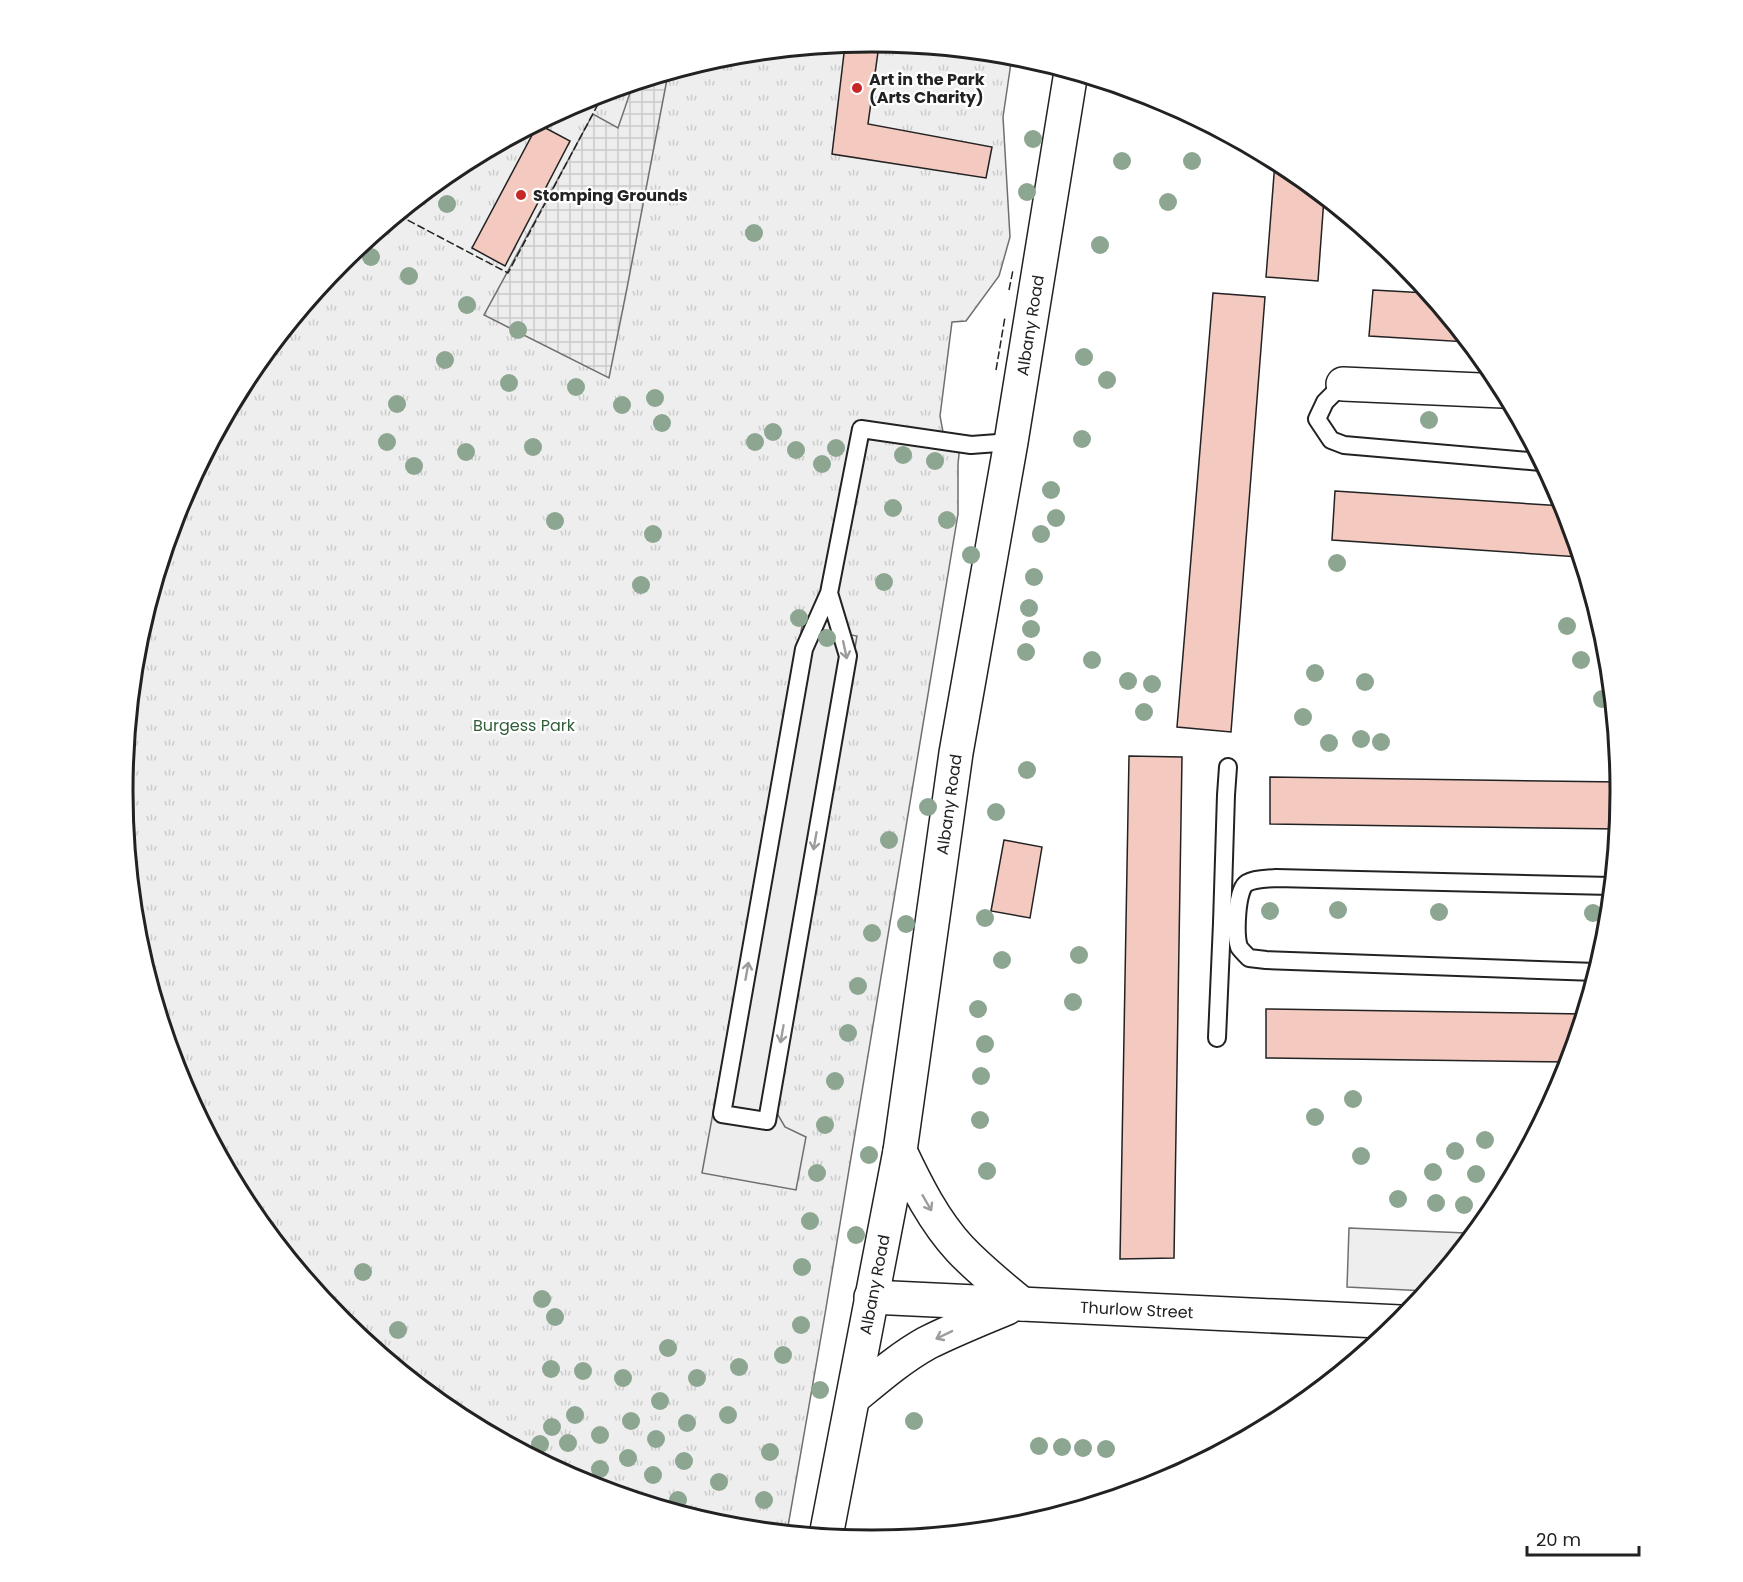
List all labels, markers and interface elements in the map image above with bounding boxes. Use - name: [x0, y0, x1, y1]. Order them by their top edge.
- place label: Art in the Park (Arts Charity): [869, 68, 985, 109]
- marker: Art in the Park (Arts Charity): [850, 81, 864, 95]
- place label: Stomping Grounds: [533, 184, 688, 207]
- marker: Stomping Grounds: [514, 188, 528, 202]
- street label: Albany Road: [1011, 273, 1050, 377]
- one-way arrow: [840, 639, 851, 659]
- park label: Burgess Park: [473, 714, 576, 737]
- street label: Albany Road: [931, 753, 968, 856]
- one-way arrow: [810, 831, 821, 851]
- one-way arrow: [742, 962, 753, 981]
- one-way arrow: [776, 1023, 787, 1043]
- one-way arrow: [922, 1193, 933, 1211]
- street label: Albany Road: [854, 1233, 896, 1337]
- street label: Thurlow Street: [1079, 1296, 1194, 1324]
- one-way arrow: [936, 1329, 953, 1341]
- scale bar: [1527, 1519, 1640, 1557]
- text: 20 m: [1536, 1527, 1581, 1552]

